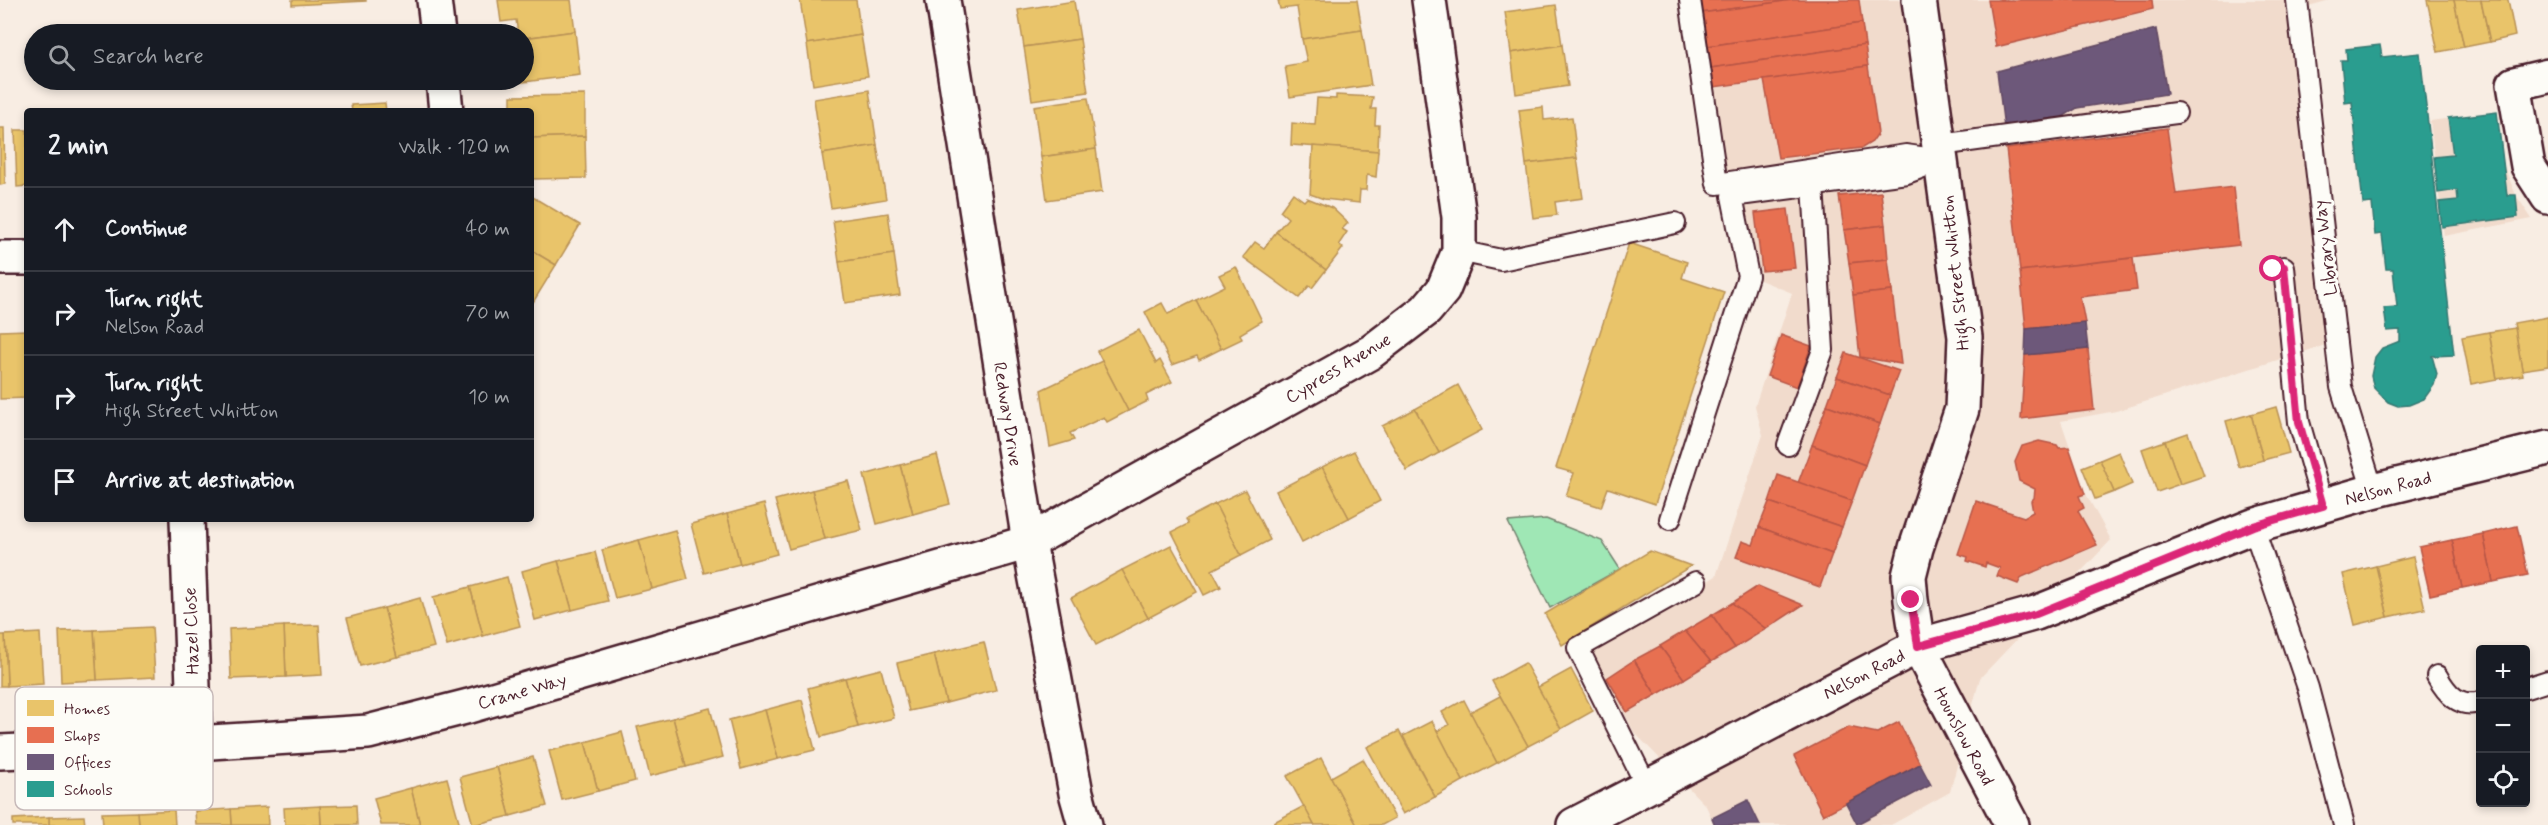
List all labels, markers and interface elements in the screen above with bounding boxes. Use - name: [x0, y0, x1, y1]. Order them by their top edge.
- search box: [24, 24, 534, 90]
- icon: search: [45, 41, 78, 74]
- text: Search here: [93, 43, 204, 71]
- text: 2 min: [48, 130, 109, 164]
- text: Walk · 120 m: [399, 134, 510, 161]
- street label: High Street Whitton: [1936, 194, 1978, 352]
- street label: Library Way: [2308, 199, 2344, 297]
- icon: ahead: [48, 213, 81, 246]
- text: Continue: [105, 215, 187, 243]
- text: 40 m: [466, 216, 510, 243]
- route start: [2259, 255, 2285, 281]
- text: Turn right: [105, 286, 203, 314]
- icon: right: [48, 297, 81, 330]
- text: 70 m: [465, 300, 510, 327]
- text: Nelson Road: [105, 314, 204, 341]
- street label: Cypress Avenue: [1281, 328, 1396, 410]
- street label: Redway Drive: [987, 360, 1027, 468]
- text: Turn right: [105, 370, 203, 398]
- icon: right: [48, 381, 81, 414]
- text: 10 m: [468, 384, 510, 411]
- text: High Street Whitton: [105, 398, 278, 425]
- icon: arrive: [48, 465, 81, 498]
- street label: Nelson Road: [2342, 466, 2434, 512]
- text: Arrive at destination: [105, 467, 295, 495]
- route end: [1897, 586, 1923, 612]
- street label: Hazel Close: [178, 587, 206, 675]
- street label: Nelson Road: [1819, 644, 1910, 706]
- map controls: [2476, 645, 2530, 807]
- button: +: [2476, 645, 2530, 699]
- street label: Crane Way: [475, 668, 570, 716]
- street label: Hounslow Road: [1927, 683, 1999, 790]
- legend: [15, 687, 213, 810]
- text: Homes: [64, 699, 110, 720]
- button: −: [2476, 699, 2530, 753]
- text: Shops: [64, 726, 101, 747]
- text: Offices: [64, 753, 111, 774]
- button: locate: [2476, 753, 2530, 807]
- text: Schools: [64, 780, 113, 801]

